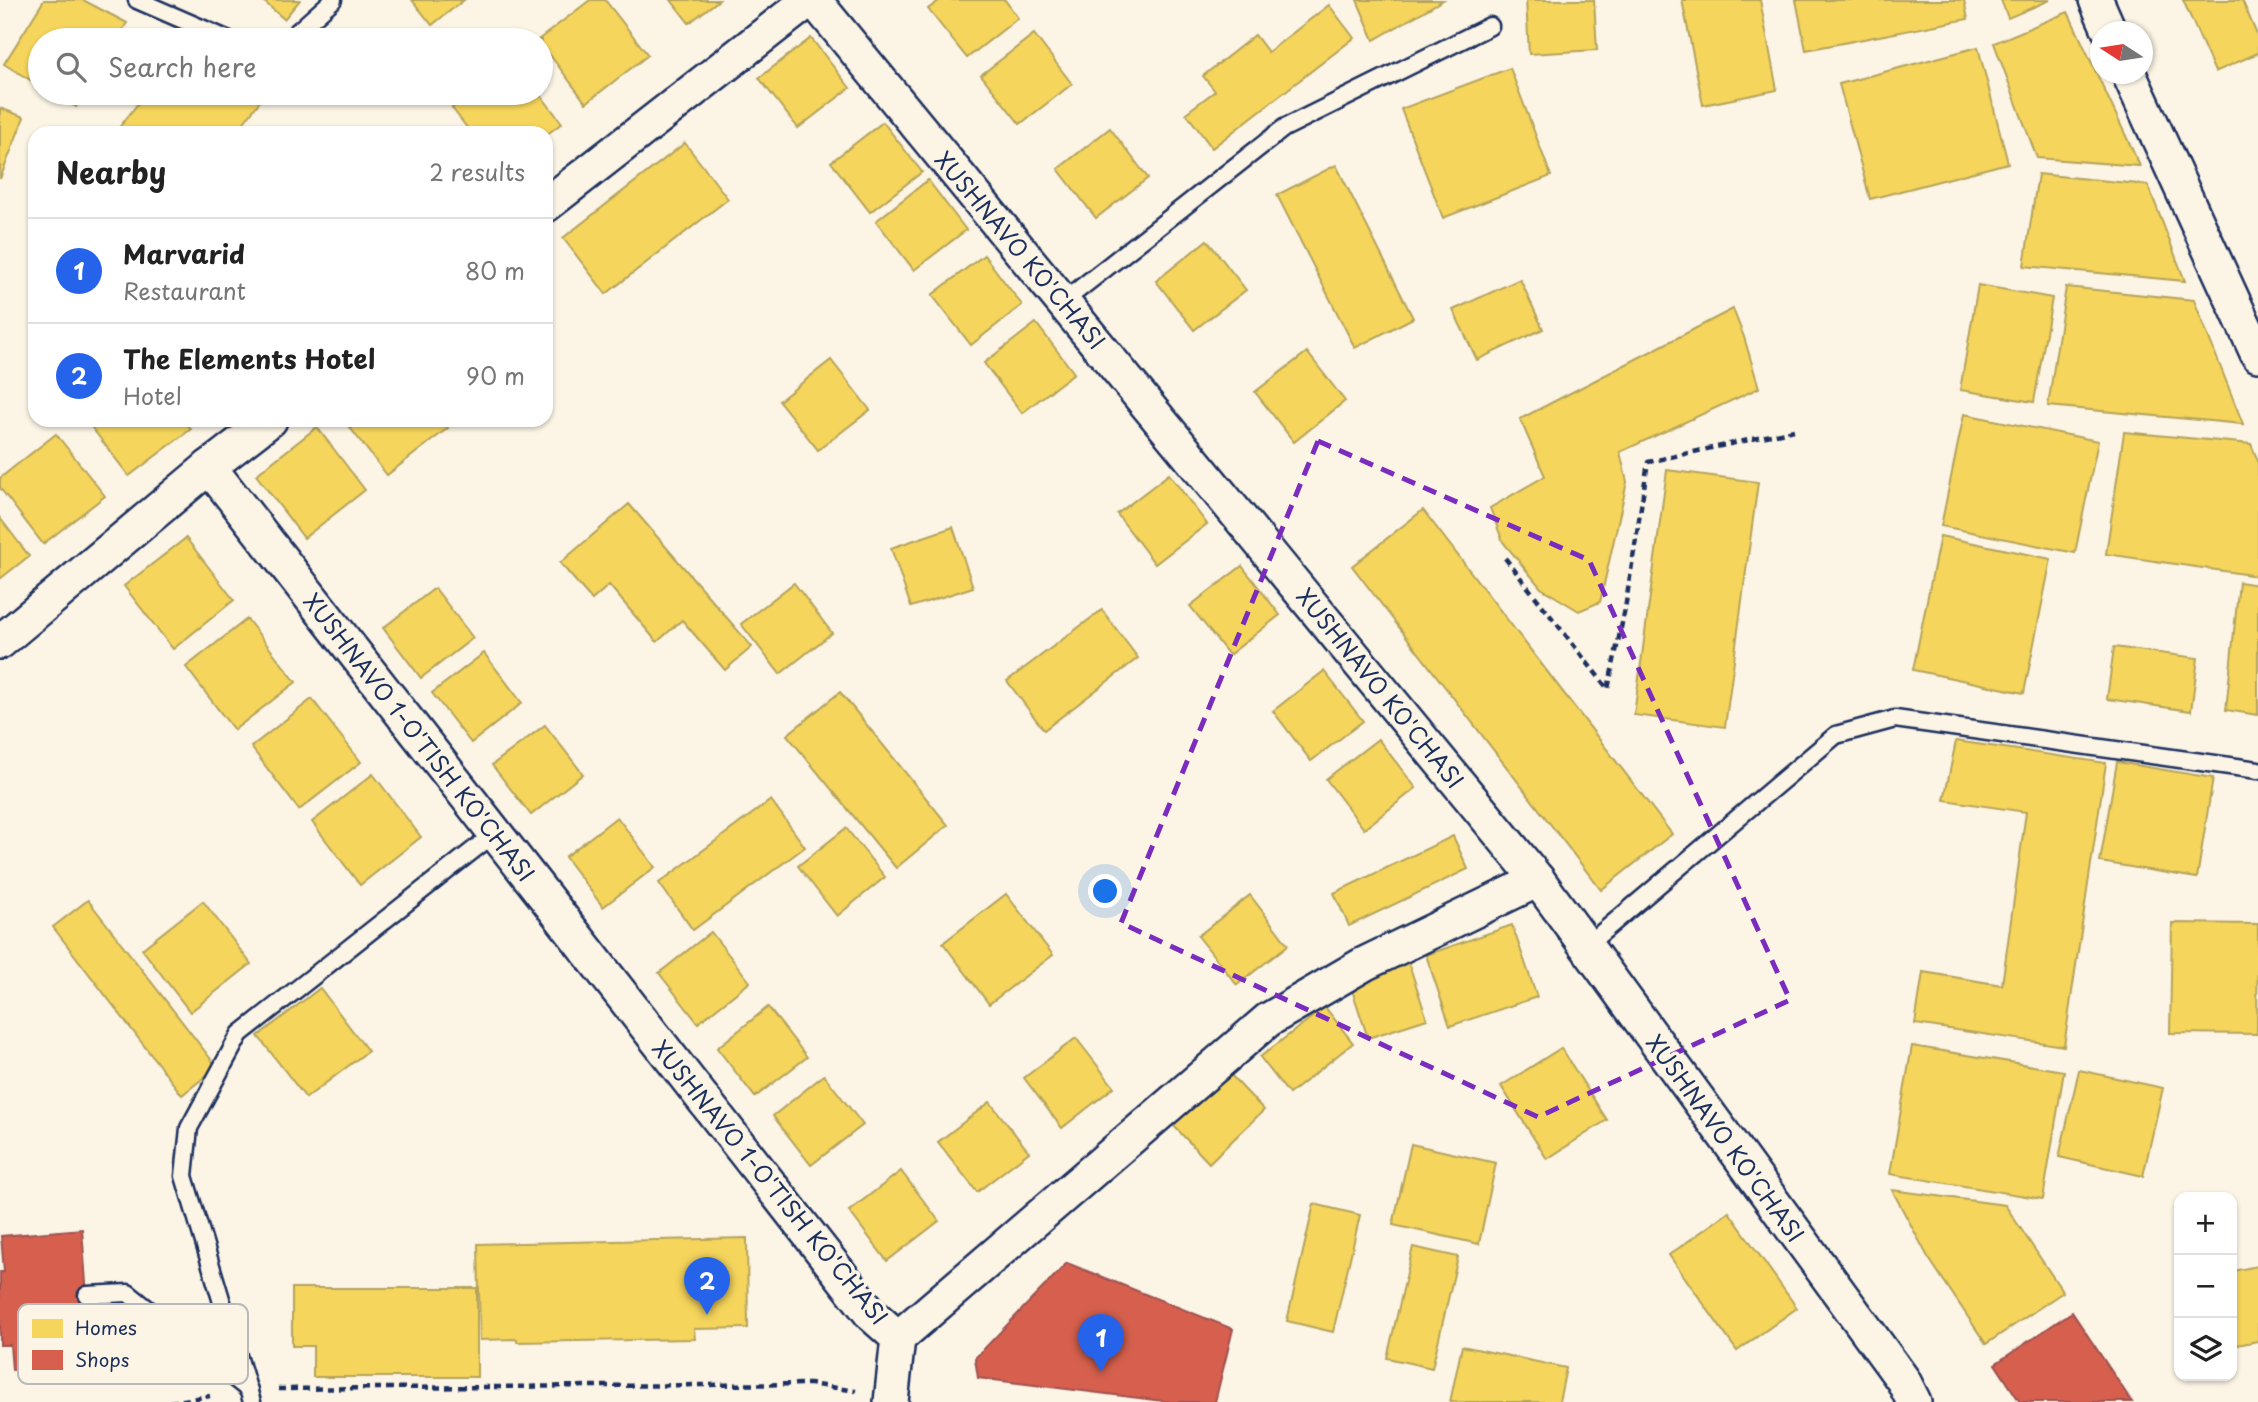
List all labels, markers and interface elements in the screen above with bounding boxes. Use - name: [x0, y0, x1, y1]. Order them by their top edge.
- north arrow: [2090, 21, 2153, 84]
- search box: [28, 28, 553, 105]
- text: Search here: [108, 47, 257, 86]
- icon: search: [52, 48, 90, 86]
- street label: XUSHNAVO KO'CHASI: [927, 143, 1115, 357]
- text: Nearby: [56, 149, 166, 194]
- text: 2 results: [429, 154, 525, 189]
- text: Marvarid: [123, 234, 245, 273]
- text: 1: [74, 253, 85, 288]
- text: 80 m: [465, 253, 525, 288]
- text: Restaurant: [123, 273, 246, 308]
- text: The Elements Hotel: [123, 339, 375, 378]
- text: 2: [71, 358, 87, 393]
- text: 90 m: [466, 358, 525, 393]
- text: Hotel: [123, 378, 182, 413]
- street label: XUSHNAVO KO'CHASI: [1289, 580, 1473, 796]
- street label: XUSHNAVO 1-O'TISH KO'CHASI: [296, 585, 544, 889]
- your location: [1088, 874, 1122, 908]
- street label: XUSHNAVO KO'CHASI: [1639, 1027, 1813, 1249]
- street label: XUSHNAVO 1-O'TISH KO'CHASI: [645, 1032, 897, 1332]
- map controls: [2174, 1192, 2237, 1381]
- button: +: [2174, 1192, 2237, 1255]
- button: −: [2174, 1255, 2237, 1318]
- pin: 2: [684, 1257, 730, 1315]
- legend: [18, 1304, 248, 1384]
- text: Homes: [75, 1313, 137, 1341]
- pin: 1: [1078, 1314, 1124, 1372]
- button: layers: [2174, 1318, 2237, 1381]
- text: Shops: [75, 1345, 129, 1373]

